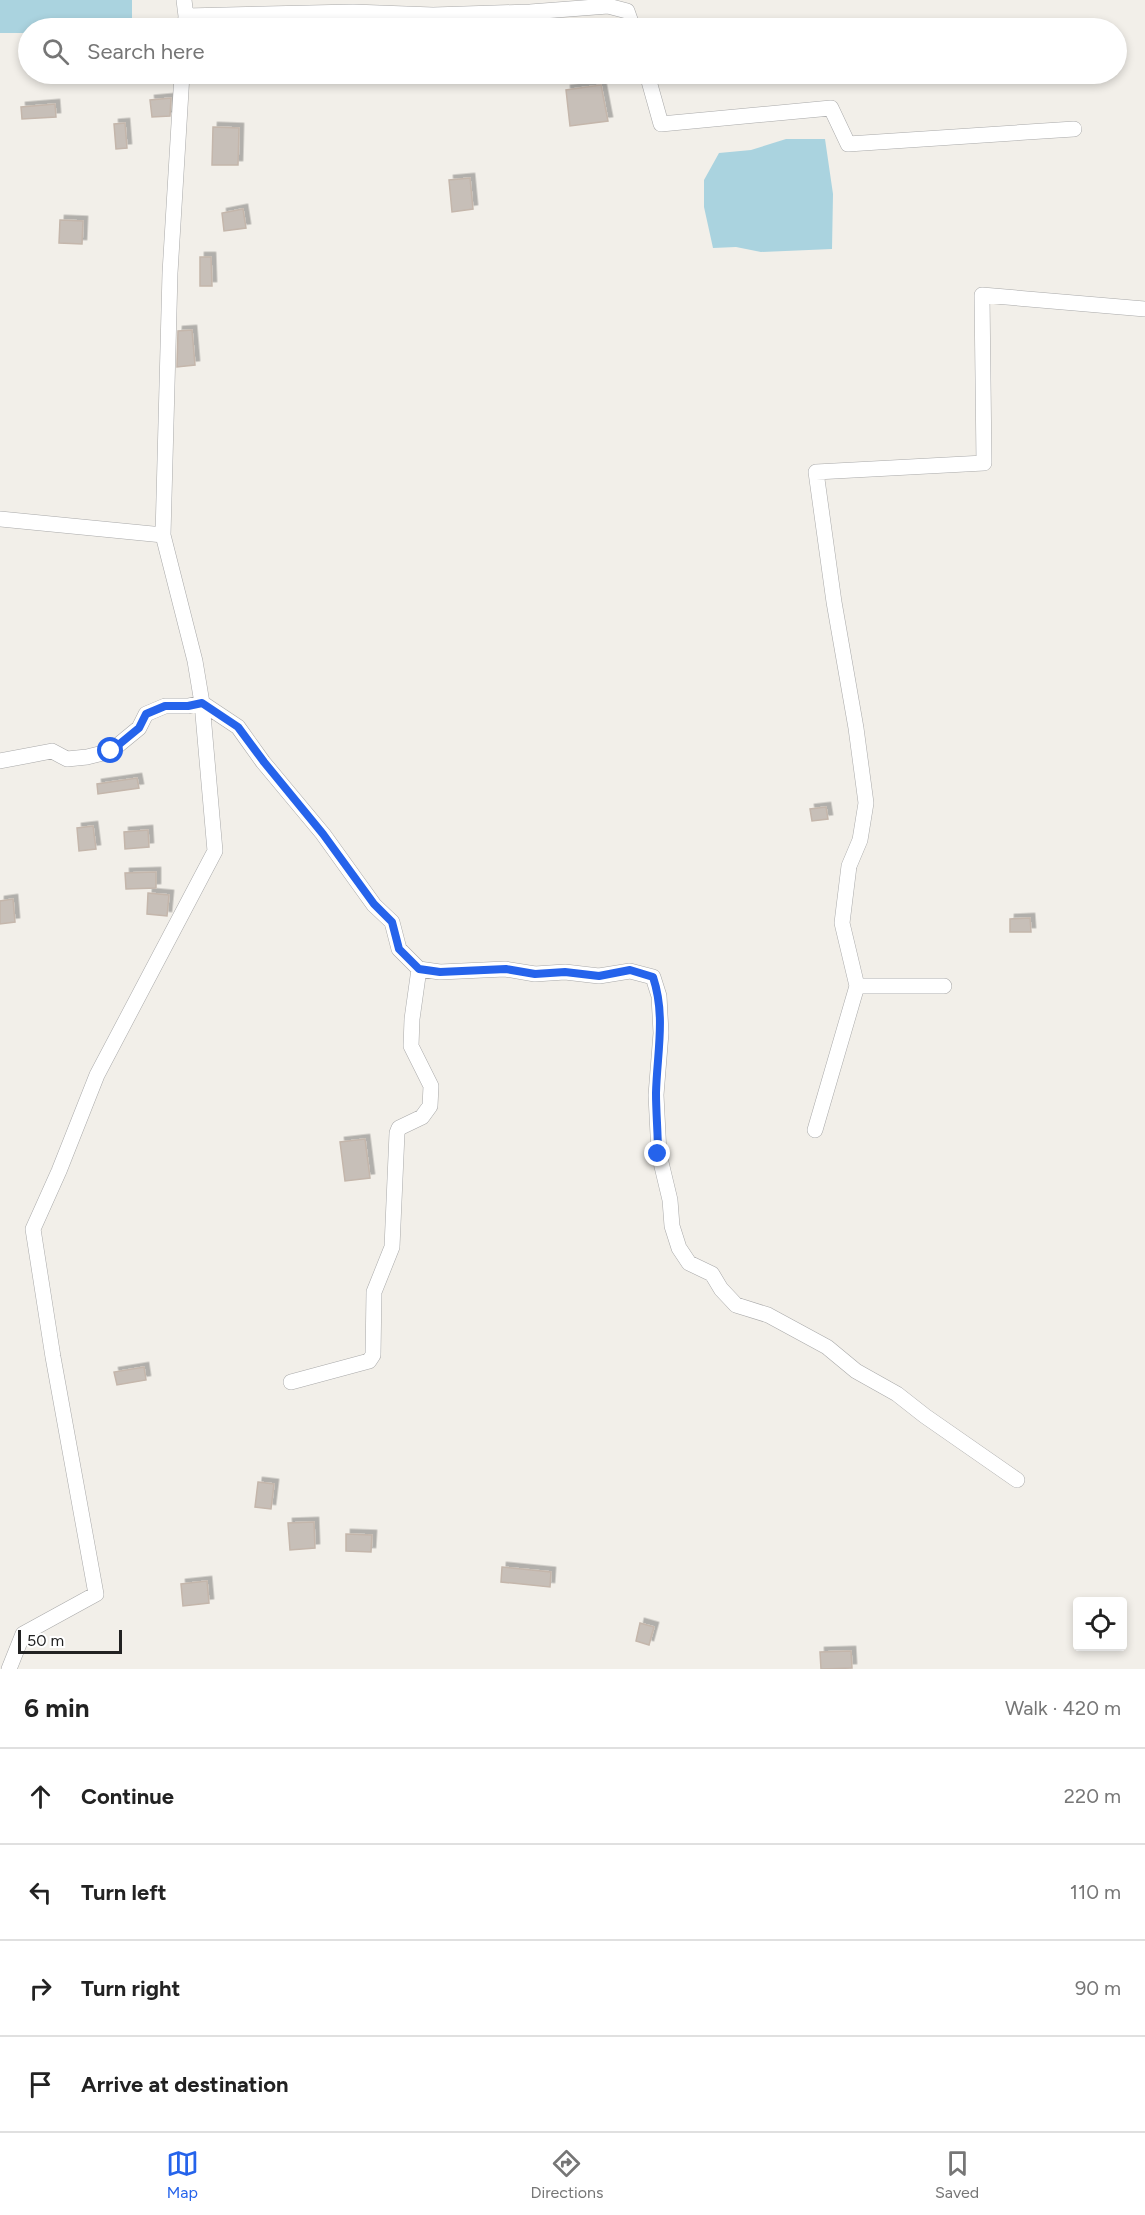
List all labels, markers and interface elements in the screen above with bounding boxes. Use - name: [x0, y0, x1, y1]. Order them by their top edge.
- search box: [18, 18, 1127, 84]
- icon: search: [39, 35, 72, 68]
- text: Search here: [87, 38, 205, 65]
- route start: [97, 737, 123, 763]
- route end: [644, 1140, 670, 1166]
- map controls: [1073, 1597, 1127, 1651]
- button: locate: [1073, 1597, 1127, 1651]
- scale bar: [18, 1627, 122, 1654]
- text: 50 m: [27, 1631, 64, 1650]
- text: 6 min: [24, 1692, 90, 1724]
- text: Walk · 420 m: [1005, 1696, 1121, 1720]
- icon: ahead: [24, 1780, 57, 1813]
- text: Continue: [81, 1783, 174, 1810]
- text: 220 m: [1064, 1784, 1121, 1808]
- icon: left: [24, 1876, 57, 1909]
- text: Turn left: [81, 1879, 167, 1906]
- text: 110 m: [1070, 1880, 1121, 1904]
- icon: right: [24, 1972, 57, 2005]
- text: Turn right: [81, 1975, 180, 2002]
- text: 90 m: [1075, 1976, 1121, 2000]
- icon: arrive: [24, 2068, 57, 2101]
- text: Arrive at destination: [81, 2071, 289, 2098]
- tab: Map: [166, 2147, 199, 2202]
- tab: Directions: [530, 2147, 603, 2202]
- tab: Saved: [935, 2147, 979, 2202]

